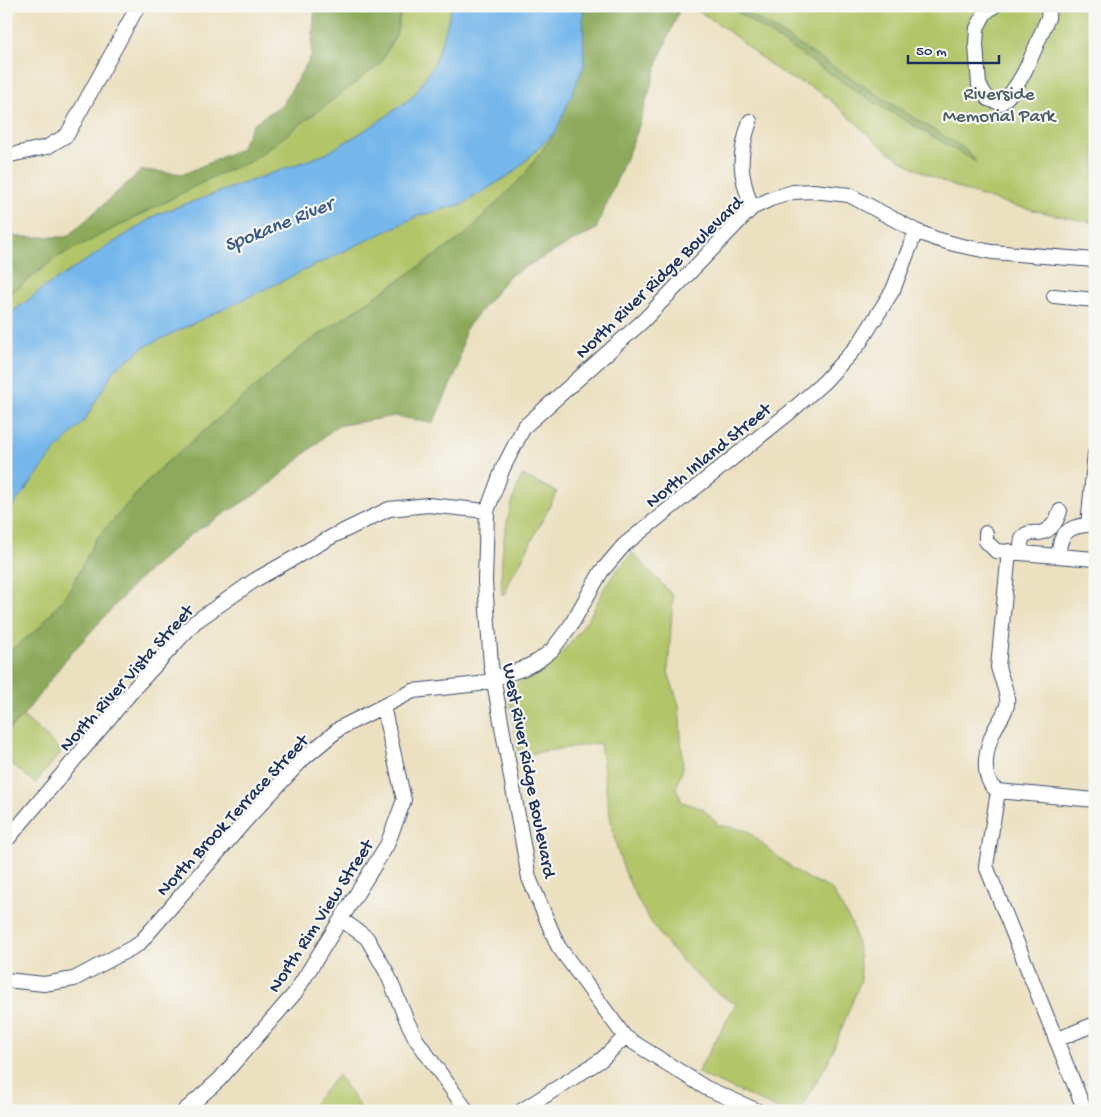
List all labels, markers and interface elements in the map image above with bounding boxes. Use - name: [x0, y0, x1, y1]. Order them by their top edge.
- scale bar: [908, 32, 1000, 64]
- text: 50 m: [916, 43, 947, 61]
- park label: Riverside Memorial Park: [943, 84, 1057, 129]
- street label: North River Ridge Boulevard: [572, 191, 751, 365]
- water label: Spokane River: [222, 193, 341, 258]
- street label: North Inland Street: [642, 398, 778, 514]
- street label: North River Vista Street: [55, 599, 201, 758]
- street label: West River Ridge Boulevard: [495, 661, 560, 882]
- street label: North Brook Terrace Street: [152, 729, 316, 902]
- street label: North Rim View Street: [264, 834, 381, 998]

